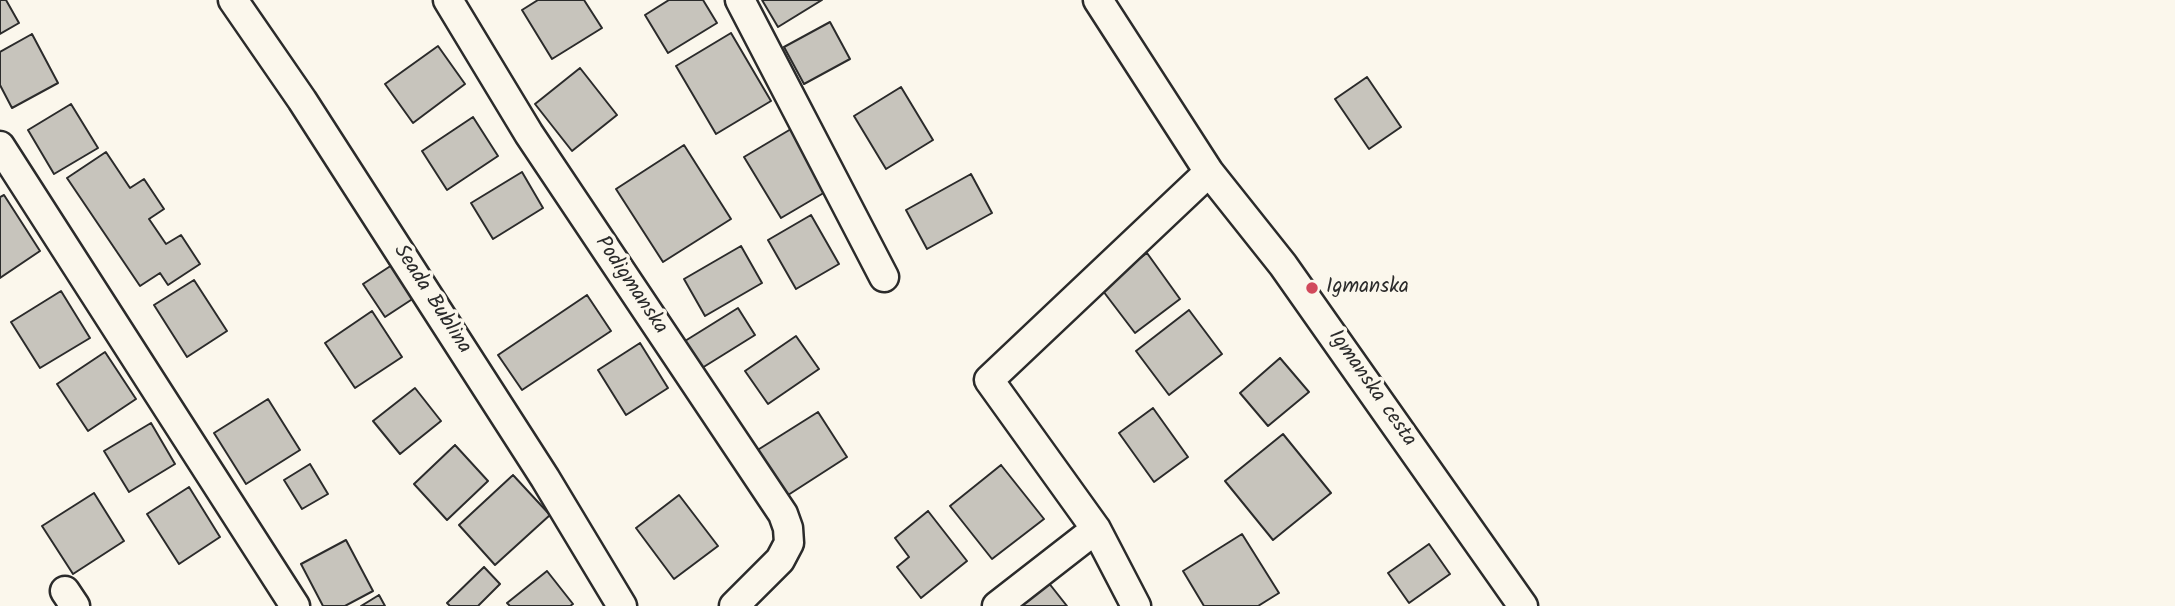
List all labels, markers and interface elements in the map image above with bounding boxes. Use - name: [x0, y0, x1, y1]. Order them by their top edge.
- street label: Podigmanska: [588, 232, 672, 340]
- street label: Seada Bublina: [386, 241, 476, 359]
- place label: Igmanska: [1326, 275, 1409, 301]
- marker: Igmanska: [1304, 280, 1320, 296]
- street label: Igmanska cesta: [1321, 326, 1421, 452]

